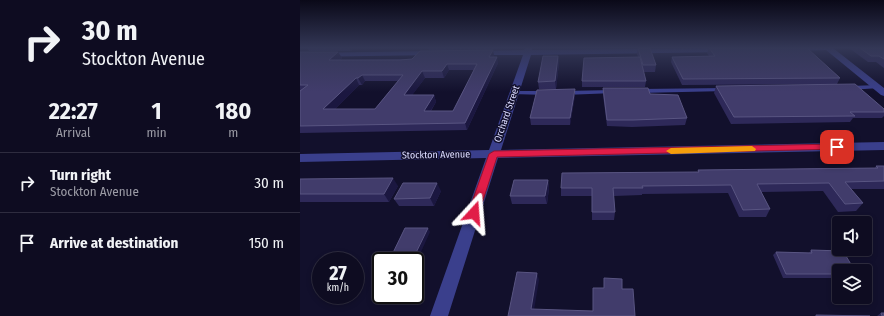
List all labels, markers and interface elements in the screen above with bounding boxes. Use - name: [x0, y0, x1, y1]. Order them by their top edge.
- text: 30 m: [82, 14, 138, 47]
- icon: right: [16, 16, 68, 68]
- text: Stockton Avenue: [82, 48, 205, 70]
- street label: Orchard Street: [492, 83, 523, 144]
- text: 22:27: [49, 97, 98, 125]
- text: 1: [151, 97, 162, 125]
- text: 180: [215, 97, 251, 125]
- text: Arrival: [56, 125, 90, 140]
- text: min: [146, 125, 167, 140]
- text: m: [228, 125, 238, 140]
- pin: [820, 130, 854, 164]
- icon: arrive: [826, 136, 848, 158]
- street label: Stockton Avenue: [402, 148, 470, 162]
- text: Turn right: [50, 166, 111, 184]
- icon: right: [16, 172, 38, 194]
- text: 30 m: [254, 174, 284, 192]
- text: Stockton Avenue: [50, 184, 139, 199]
- position arrow: [453, 192, 495, 234]
- map controls: [832, 216, 872, 304]
- button: sound: [832, 216, 872, 256]
- icon: arrive: [16, 232, 38, 254]
- text: Arrive at destination: [50, 234, 178, 252]
- text: 150 m: [248, 234, 284, 252]
- speed limit sign: 30: [372, 252, 424, 304]
- text: 27: [329, 261, 347, 285]
- button: layers: [832, 264, 872, 304]
- text: km/h: [327, 282, 349, 294]

